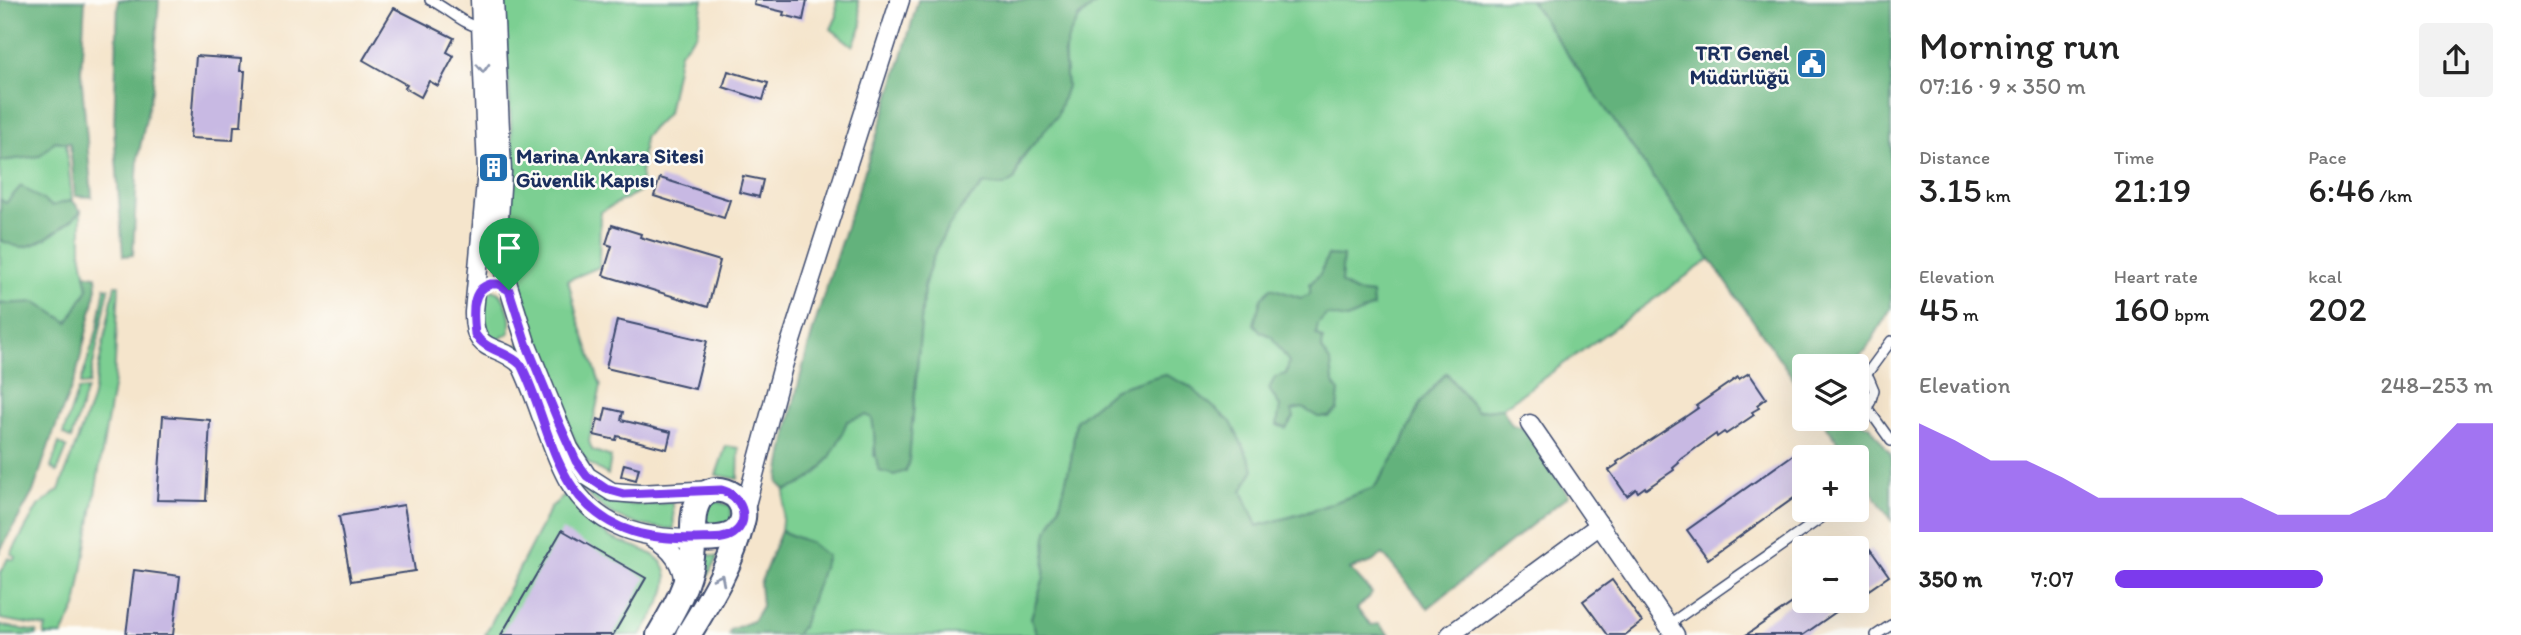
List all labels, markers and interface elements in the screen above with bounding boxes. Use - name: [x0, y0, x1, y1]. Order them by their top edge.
- text: Morning run: [1919, 23, 2120, 69]
- button: share: [2419, 23, 2493, 97]
- place label: TRT Genel Müdürlüğü: [1690, 40, 1790, 90]
- public building icon: TRT Genel Müdürlüğü: [1795, 47, 1829, 81]
- one-way arrow: [476, 63, 491, 74]
- text: 07:16 · 9 × 350 m: [1919, 72, 2086, 100]
- place label: Marina Ankara Sitesi Güvenlik Kapısı: [516, 143, 704, 193]
- text: Distance: [1919, 146, 1990, 169]
- text: Time: [2114, 146, 2154, 169]
- text: Pace: [2308, 146, 2346, 169]
- building icon: Marina Ankara Sitesi Güvenlik Kapısı: [476, 150, 510, 184]
- text: 3.15: [1919, 169, 1981, 211]
- text: 21:19: [2114, 169, 2191, 211]
- text: 6:46: [2308, 169, 2375, 211]
- text: km: [1981, 184, 2011, 207]
- text: /km: [2375, 184, 2412, 207]
- pin: [479, 218, 539, 290]
- icon: arrive: [490, 229, 528, 267]
- text: Elevation: [1919, 265, 1995, 288]
- text: Heart rate: [2114, 265, 2198, 288]
- text: kcal: [2308, 265, 2342, 288]
- text: 45: [1919, 288, 1958, 330]
- text: 160: [2114, 288, 2170, 330]
- text: 202: [2308, 288, 2367, 330]
- text: m: [1958, 303, 1979, 326]
- text: bpm: [2170, 303, 2210, 326]
- map controls: [1792, 354, 1869, 613]
- button: layers: [1792, 354, 1869, 431]
- text: Elevation: [1919, 371, 2010, 399]
- text: 248–253 m: [2380, 371, 2493, 399]
- button: +: [1792, 445, 1869, 522]
- button: −: [1792, 536, 1869, 613]
- text: 350 m: [1919, 565, 1982, 593]
- text: 7:07: [2031, 565, 2074, 593]
- one-way arrow: [712, 574, 726, 586]

